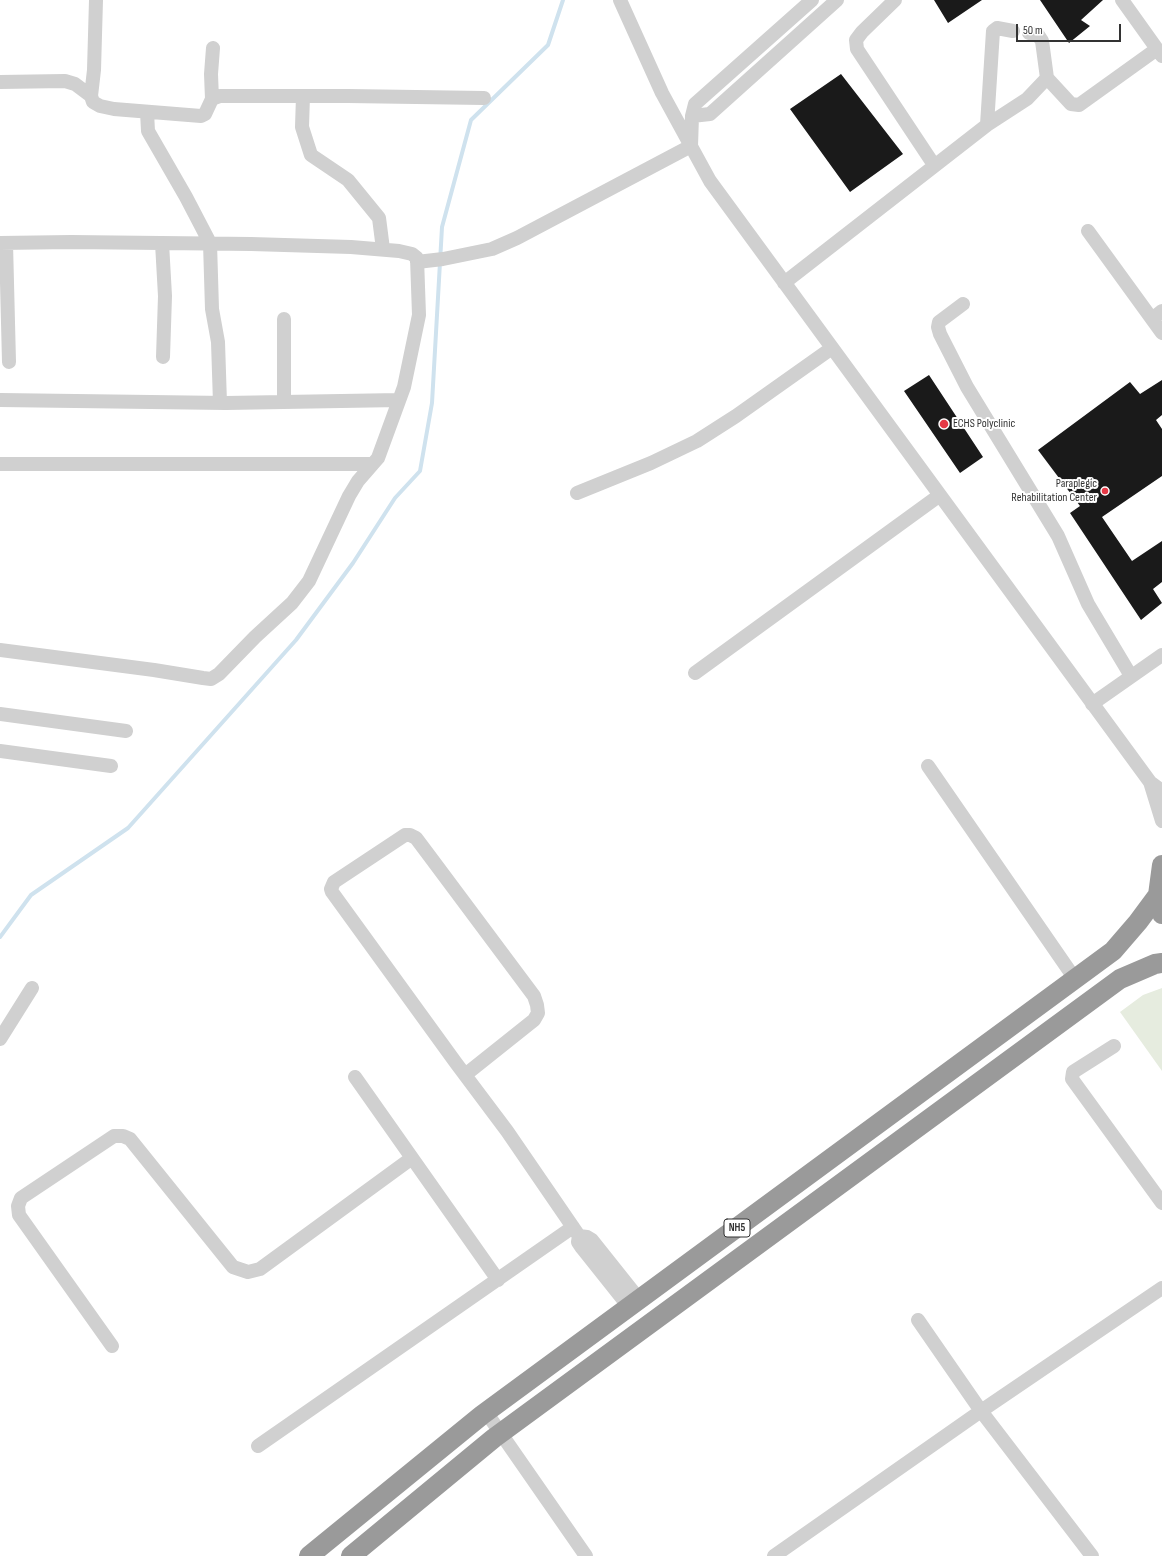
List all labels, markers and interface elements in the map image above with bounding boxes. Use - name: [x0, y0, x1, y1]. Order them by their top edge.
- scale bar: [1018, 16, 1123, 42]
- text: 50 m: [1023, 23, 1043, 38]
- place label: ECHS Polyclinic: [953, 417, 1015, 431]
- marker: ECHS Polyclinic: [938, 418, 950, 430]
- place label: Paraplegic Rehabilitation Center: [1011, 477, 1097, 505]
- marker: Paraplegic Rehabilitation Center: [1100, 486, 1110, 496]
- road number: NH5: [724, 1219, 750, 1237]

